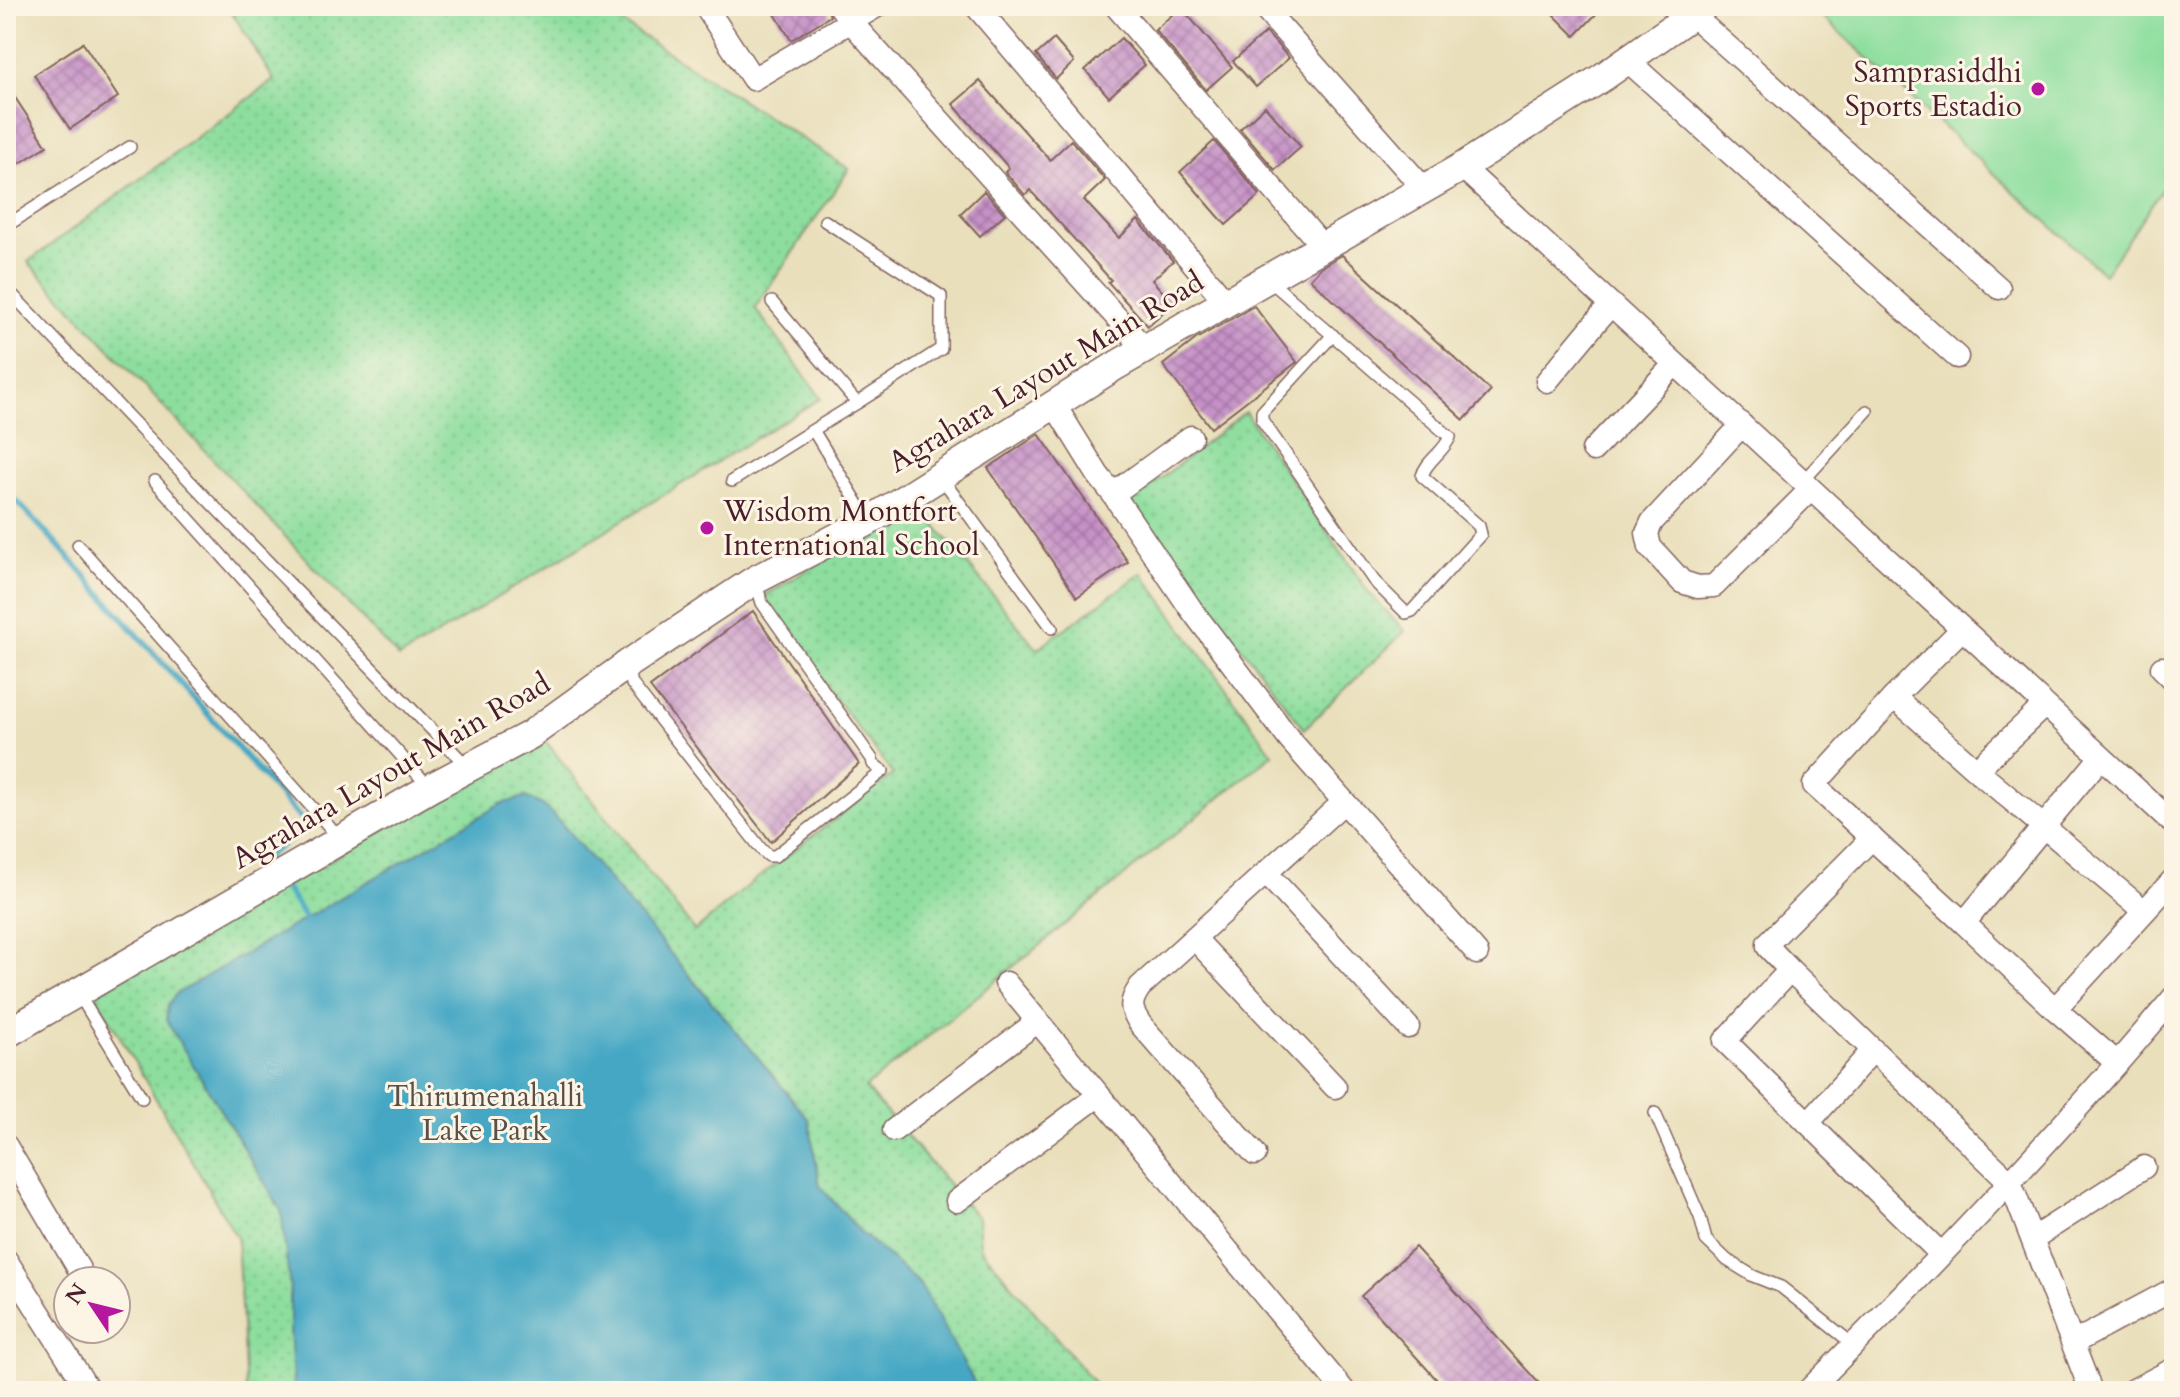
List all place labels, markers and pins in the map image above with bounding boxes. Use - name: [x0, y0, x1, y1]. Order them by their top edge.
- place label: Samprasiddhi Sports Estadio: [1845, 52, 2022, 127]
- marker: Samprasiddhi Sports Estadio: [2029, 80, 2047, 98]
- place label: Wisdom Montfort International School: [722, 491, 980, 566]
- marker: Wisdom Montfort International School: [698, 519, 716, 537]

